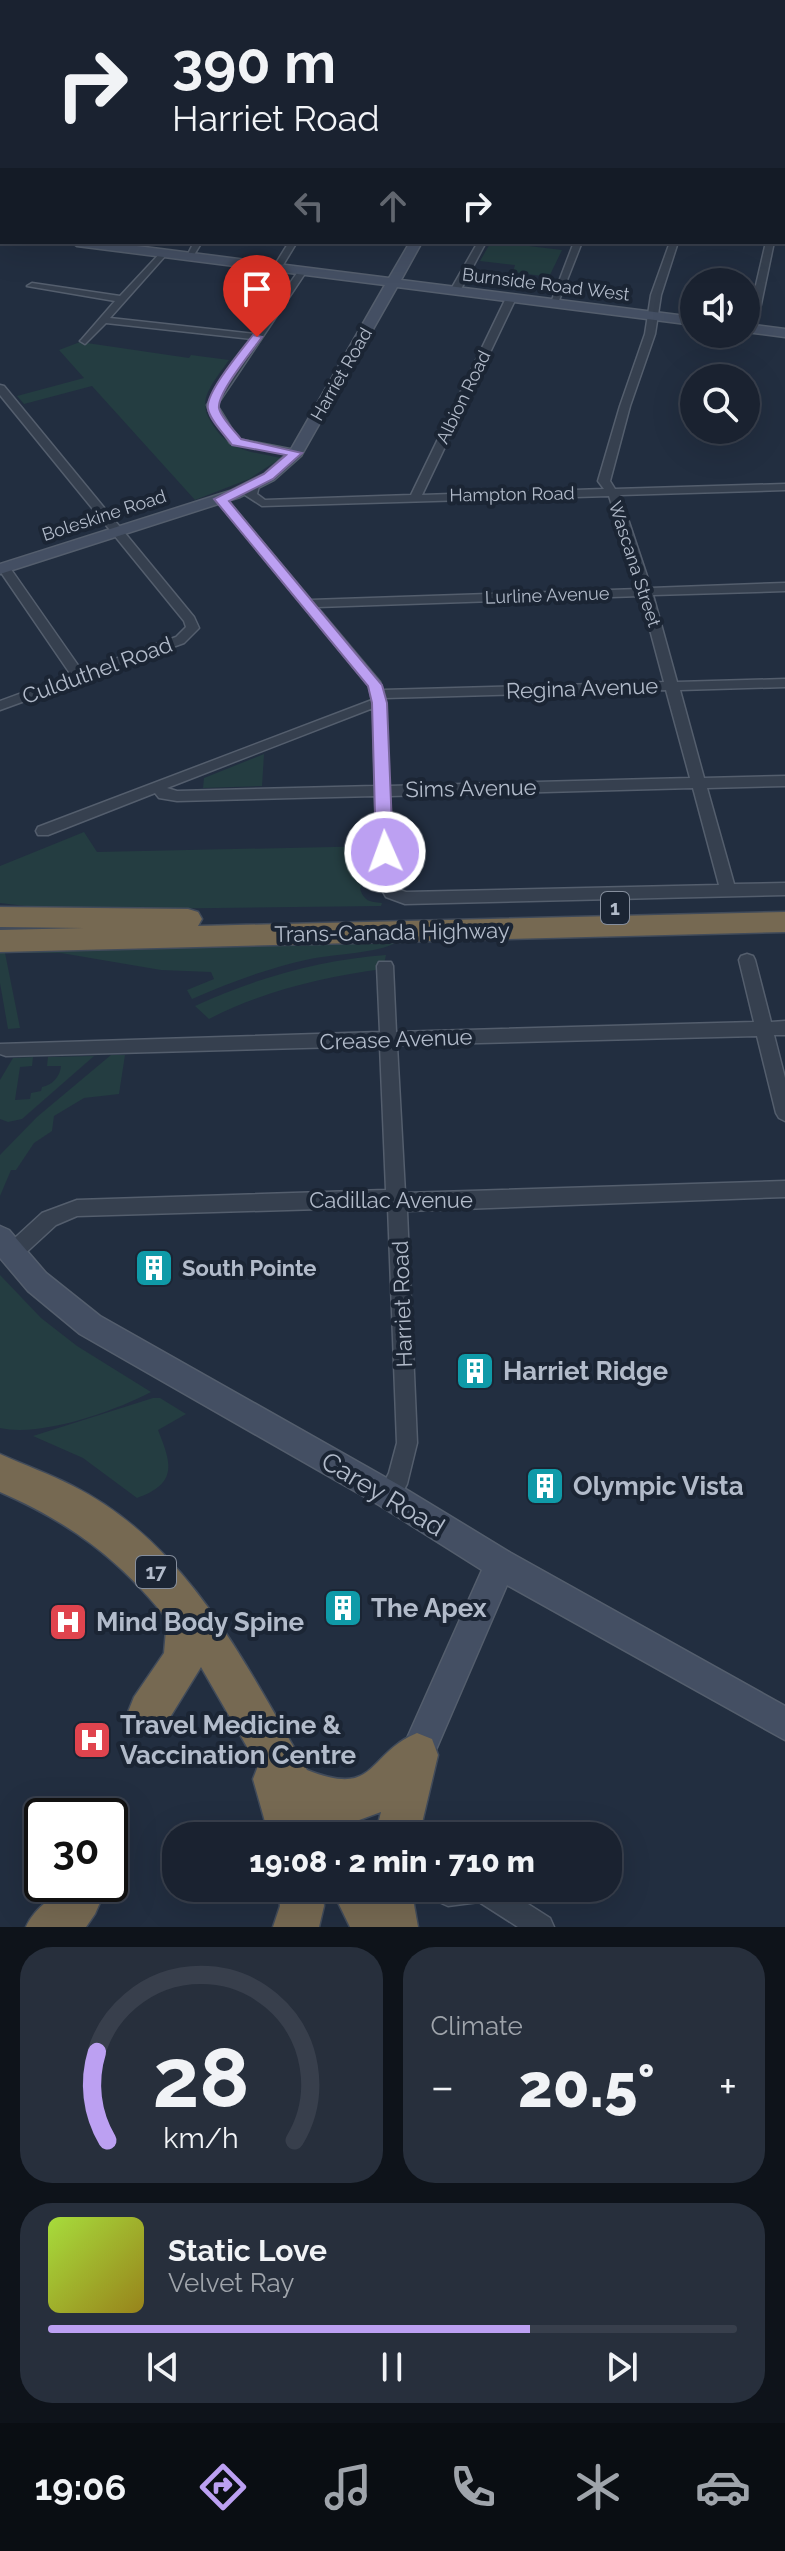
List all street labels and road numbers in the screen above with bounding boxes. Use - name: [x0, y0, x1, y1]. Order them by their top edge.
- street label: Burnside Road West: [461, 263, 631, 305]
- street label: Harriet Road: [306, 324, 376, 424]
- street label: Albion Road: [431, 347, 495, 447]
- street label: Hampton Road: [449, 482, 575, 506]
- street label: Boleskine Road: [39, 485, 169, 545]
- street label: Wascana Street: [605, 499, 665, 629]
- street label: Lurline Avenue: [484, 582, 610, 608]
- street label: Culduthel Road: [18, 631, 176, 709]
- street label: Regina Avenue: [505, 672, 659, 704]
- street label: Sims Avenue: [405, 774, 537, 802]
- road number: 1: [601, 892, 629, 924]
- street label: Trans-Canada Highway: [274, 917, 510, 947]
- street label: Crease Avenue: [319, 1023, 473, 1055]
- street label: Cadillac Avenue: [309, 1187, 473, 1213]
- street label: Harriet Road: [387, 1240, 417, 1368]
- street label: Carey Road: [316, 1446, 450, 1542]
- road number: 17: [136, 1556, 176, 1588]

